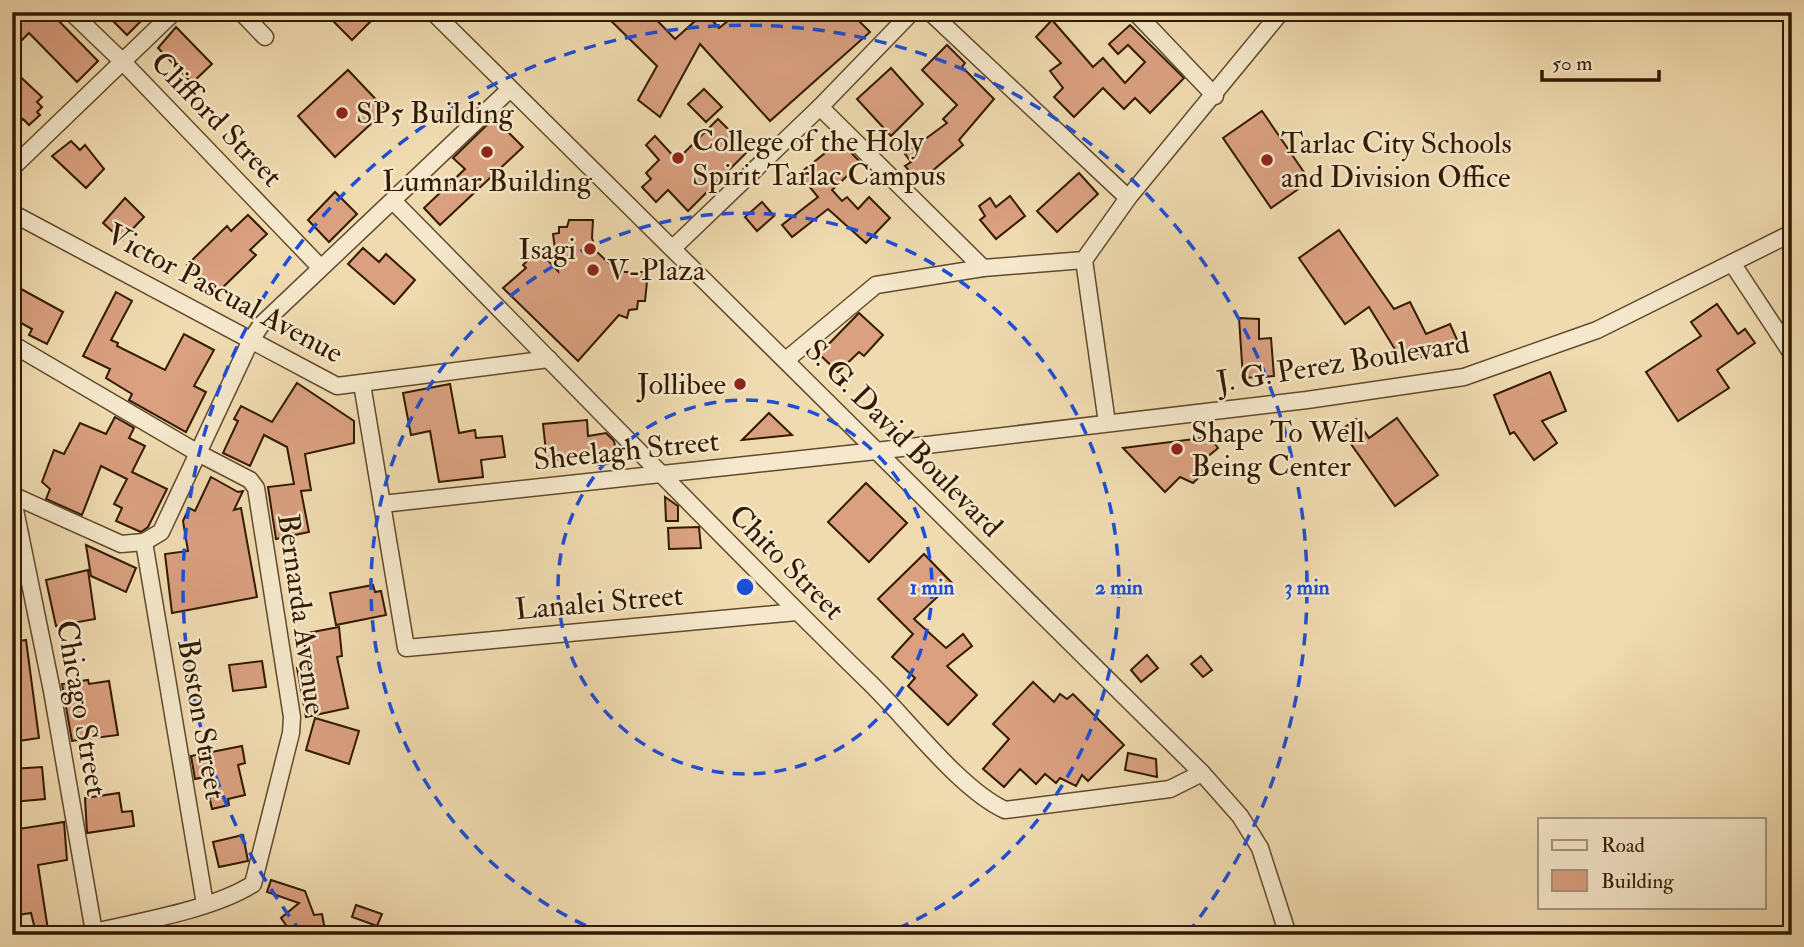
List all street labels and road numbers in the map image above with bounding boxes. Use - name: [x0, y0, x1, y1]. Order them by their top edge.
- street label: Clifford Street: [143, 44, 290, 195]
- street label: Victor Pascual Avenue: [100, 215, 350, 371]
- street label: J. G. Perez Boulevard: [1213, 324, 1472, 401]
- street label: S. G. David Boulevard: [797, 332, 1010, 545]
- street label: Sheelagh Street: [531, 422, 721, 479]
- street label: Chito Street: [721, 497, 852, 628]
- street label: Bernarda Avenue: [269, 511, 334, 717]
- street label: Lanalei Street: [513, 577, 685, 628]
- street label: Chicago Street: [48, 617, 115, 799]
- street label: Boston Street: [169, 636, 234, 803]

